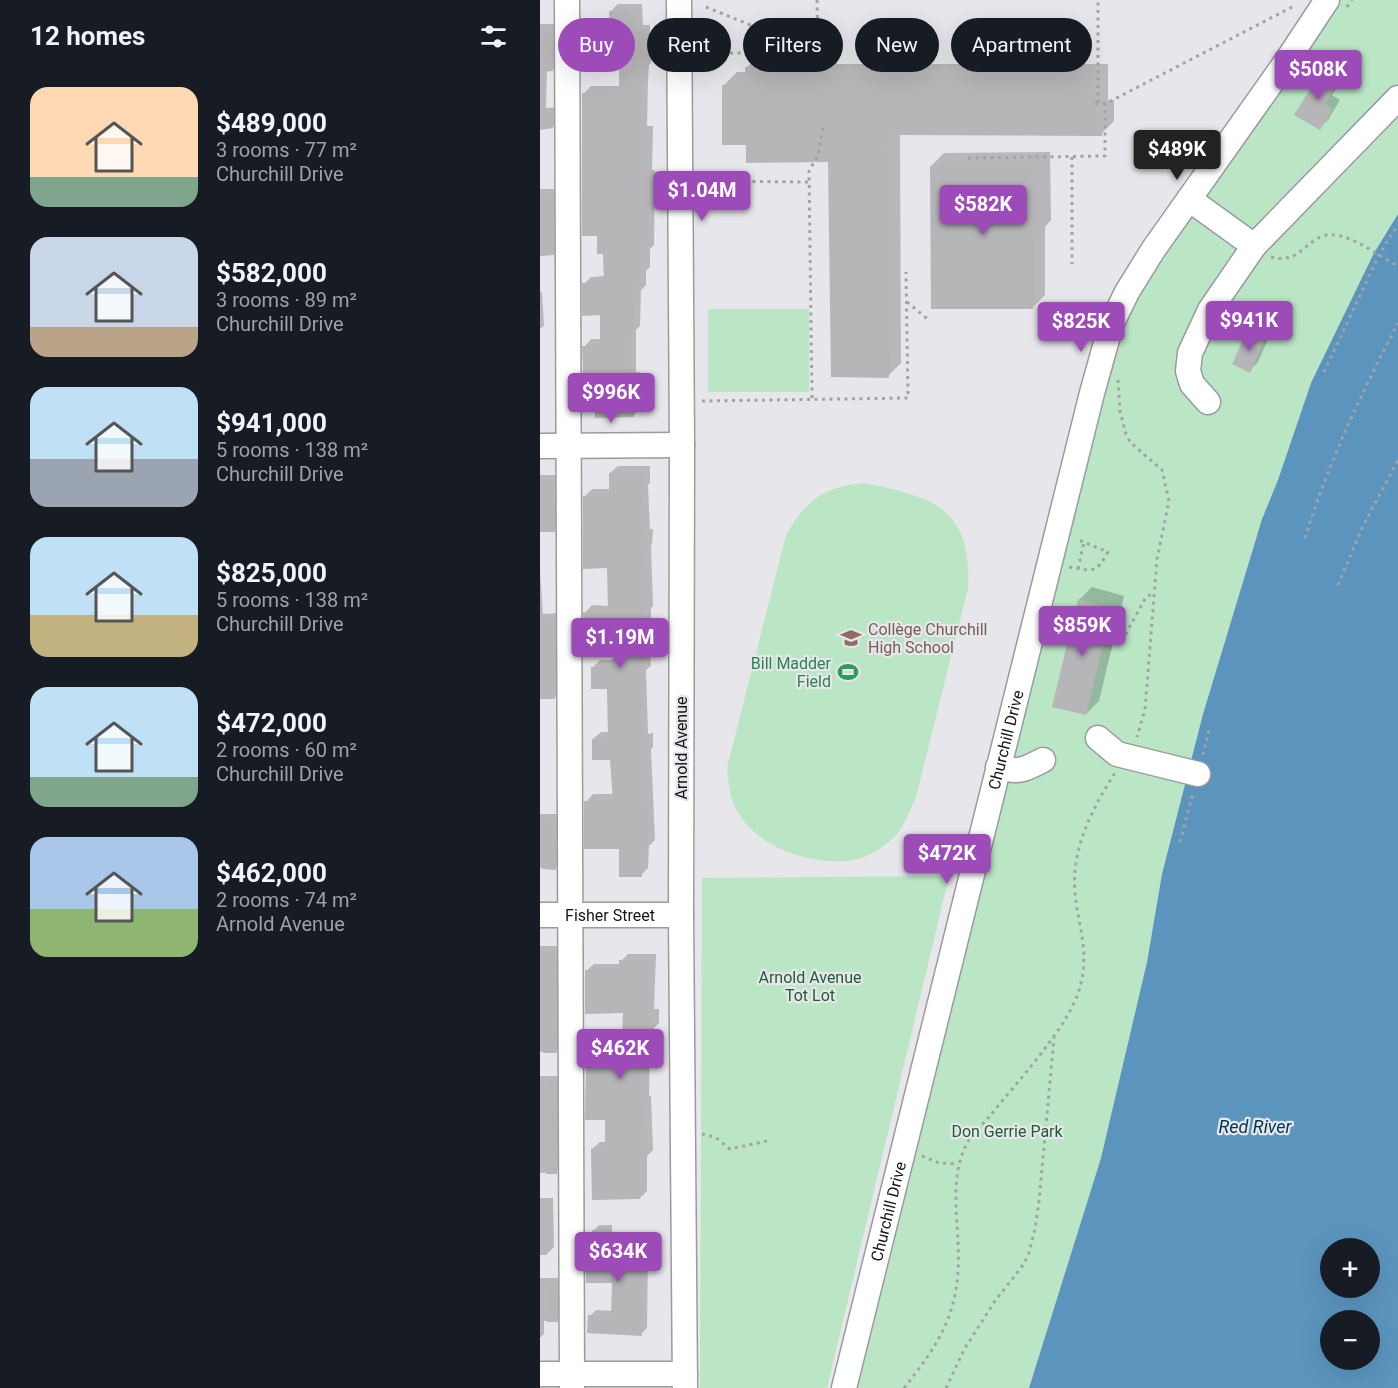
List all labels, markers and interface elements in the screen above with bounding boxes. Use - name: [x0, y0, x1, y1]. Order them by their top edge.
- chip: Buy: [558, 18, 635, 72]
- chip: Rent: [647, 18, 731, 72]
- chip: Filters: [743, 18, 843, 72]
- chip: New: [855, 18, 939, 72]
- chip: Apartment: [951, 18, 1092, 72]
- icon: filters: [477, 20, 510, 53]
- text: 12 homes: [30, 21, 145, 51]
- pin: $508K: [1276, 50, 1360, 101]
- text: $508K: [1289, 57, 1347, 81]
- text: $489,000: [216, 108, 327, 138]
- icon: home: [78, 111, 150, 183]
- pin: $489K: [1135, 130, 1219, 181]
- text: $489K: [1148, 137, 1206, 161]
- text: 3 rooms · 77 m²: [216, 138, 357, 162]
- text: Churchill Drive: [216, 162, 344, 186]
- pin: $1.04M: [653, 171, 751, 222]
- text: $1.04M: [667, 178, 737, 202]
- pin: $582K: [941, 185, 1025, 236]
- text: $582K: [954, 192, 1012, 216]
- text: $582,000: [216, 258, 327, 288]
- icon: home: [78, 261, 150, 333]
- text: 3 rooms · 89 m²: [216, 288, 357, 312]
- pin: $941K: [1207, 301, 1291, 352]
- pin: $825K: [1039, 302, 1123, 353]
- text: $941K: [1220, 308, 1278, 332]
- text: $825K: [1052, 309, 1110, 333]
- text: Churchill Drive: [216, 312, 344, 336]
- pin: $996K: [569, 373, 653, 424]
- text: $996K: [582, 380, 640, 404]
- text: $941,000: [216, 408, 327, 438]
- icon: home: [78, 411, 150, 483]
- text: 5 rooms · 138 m²: [216, 438, 368, 462]
- text: Churchill Drive: [216, 462, 344, 486]
- text: $825,000: [216, 558, 327, 588]
- icon: home: [78, 561, 150, 633]
- text: 5 rooms · 138 m²: [216, 588, 368, 612]
- pin: $859K: [1040, 606, 1124, 657]
- text: Churchill Drive: [216, 612, 344, 636]
- text: $859K: [1053, 613, 1111, 637]
- pin: $1.19M: [571, 618, 669, 669]
- place label: Collège Churchill High School: [868, 620, 987, 657]
- text: $1.19M: [585, 625, 655, 649]
- school or university icon: Collège Churchill High School: [839, 626, 863, 650]
- place label: Bill Madder Field: [751, 654, 832, 691]
- sports icon: Bill Madder Field: [836, 660, 860, 684]
- street label: Churchill Drive: [984, 688, 1028, 792]
- street label: Arnold Avenue: [672, 696, 691, 800]
- text: $472,000: [216, 708, 327, 738]
- icon: home: [78, 711, 150, 783]
- text: 2 rooms · 60 m²: [216, 738, 357, 762]
- text: Churchill Drive: [216, 762, 344, 786]
- pin: $472K: [905, 834, 989, 885]
- text: $472K: [918, 841, 976, 865]
- text: $462,000: [216, 858, 327, 888]
- icon: home: [78, 861, 150, 933]
- text: 2 rooms · 74 m²: [216, 888, 357, 912]
- street label: Fisher Street: [565, 906, 655, 925]
- text: Arnold Avenue: [216, 912, 345, 936]
- park label: Arnold Avenue Tot Lot: [758, 968, 862, 1005]
- pin: $462K: [578, 1029, 662, 1080]
- text: $462K: [591, 1036, 649, 1060]
- water label: Red River: [1219, 1116, 1292, 1137]
- park label: Don Gerrie Park: [951, 1122, 1064, 1141]
- street label: Churchill Drive: [867, 1160, 910, 1263]
- pin: $634K: [576, 1232, 660, 1283]
- map controls: [1320, 1238, 1380, 1370]
- button: +: [1320, 1238, 1380, 1298]
- text: $634K: [589, 1239, 647, 1263]
- button: −: [1320, 1310, 1380, 1370]

